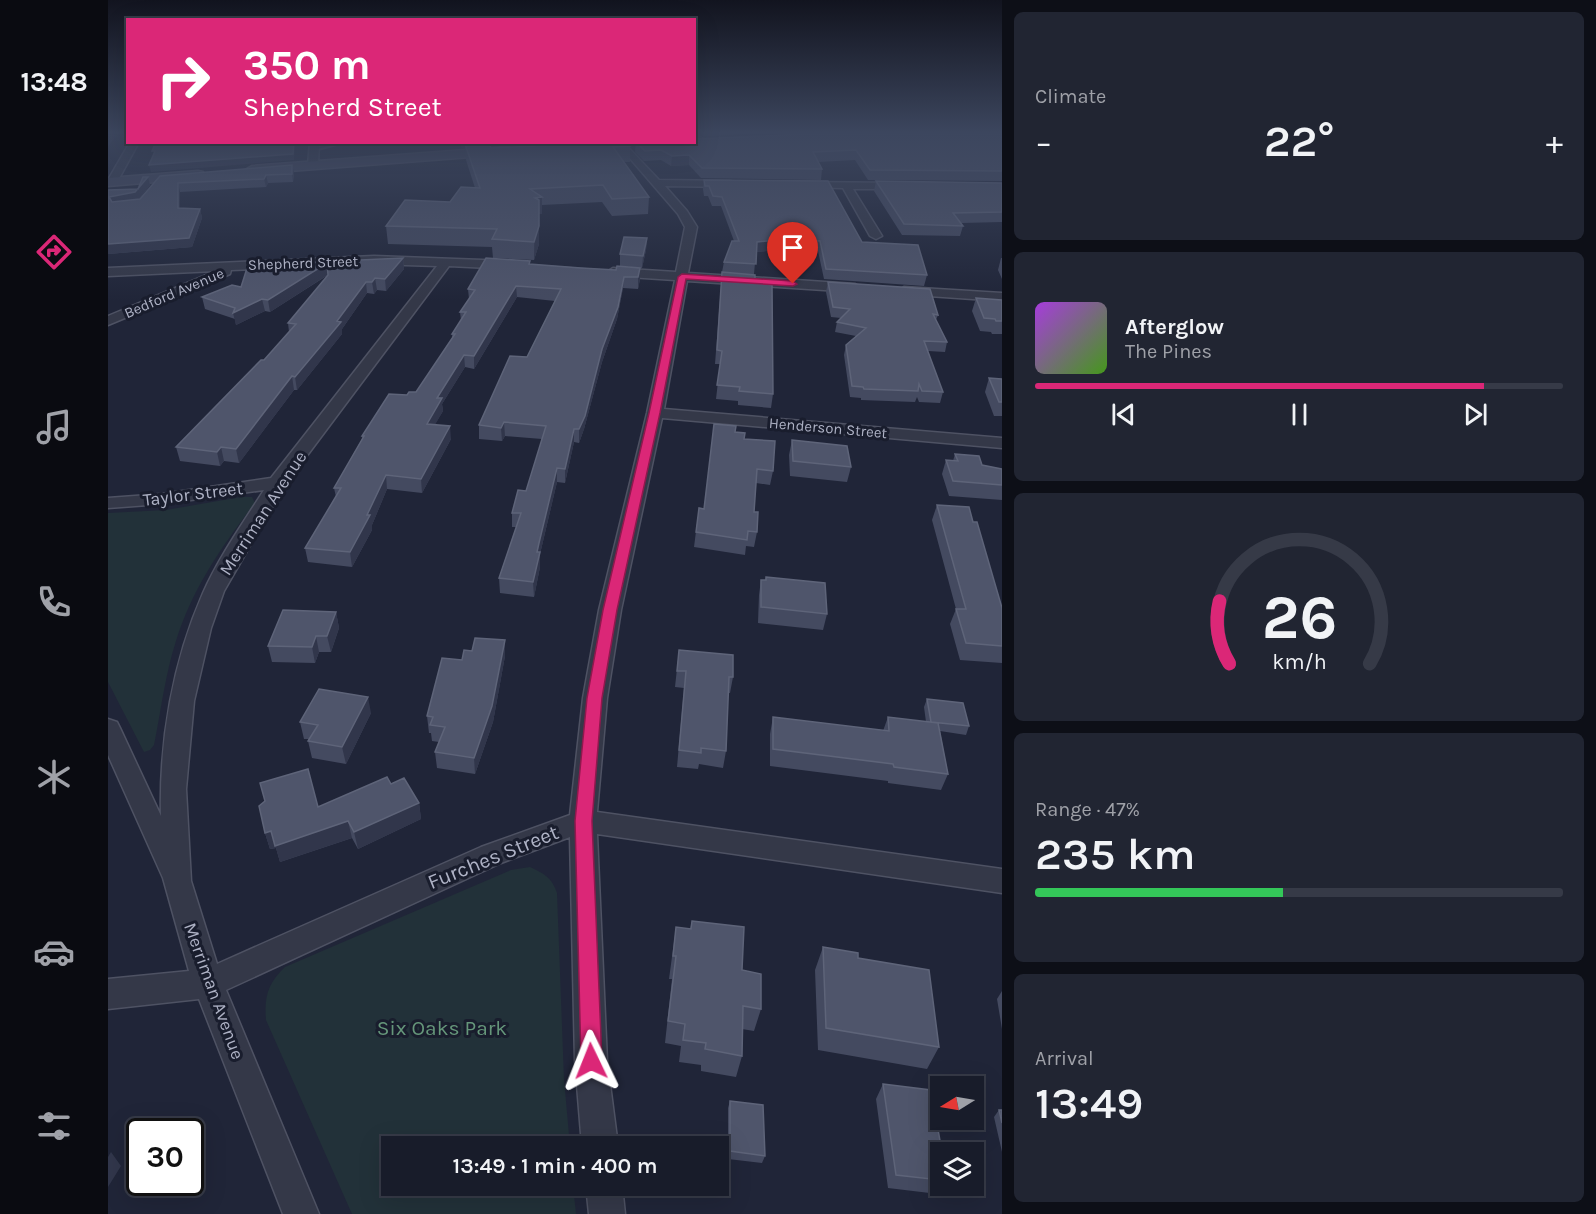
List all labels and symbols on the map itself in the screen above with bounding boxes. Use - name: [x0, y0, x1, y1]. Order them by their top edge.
- pin: [767, 222, 818, 284]
- street label: Shepherd Street: [248, 252, 359, 274]
- street label: Bedford Avenue: [121, 264, 227, 322]
- street label: Henderson Street: [768, 414, 888, 442]
- street label: Merriman Avenue: [215, 447, 311, 579]
- street label: Taylor Street: [142, 477, 245, 511]
- street label: Furches Street: [424, 820, 562, 894]
- street label: Merriman Avenue: [179, 920, 249, 1062]
- park label: Six Oaks Park: [377, 1016, 507, 1040]
- position arrow: [559, 1029, 623, 1093]
- north arrow: [930, 1076, 984, 1130]
- speed limit sign: 30: [126, 1118, 204, 1196]

